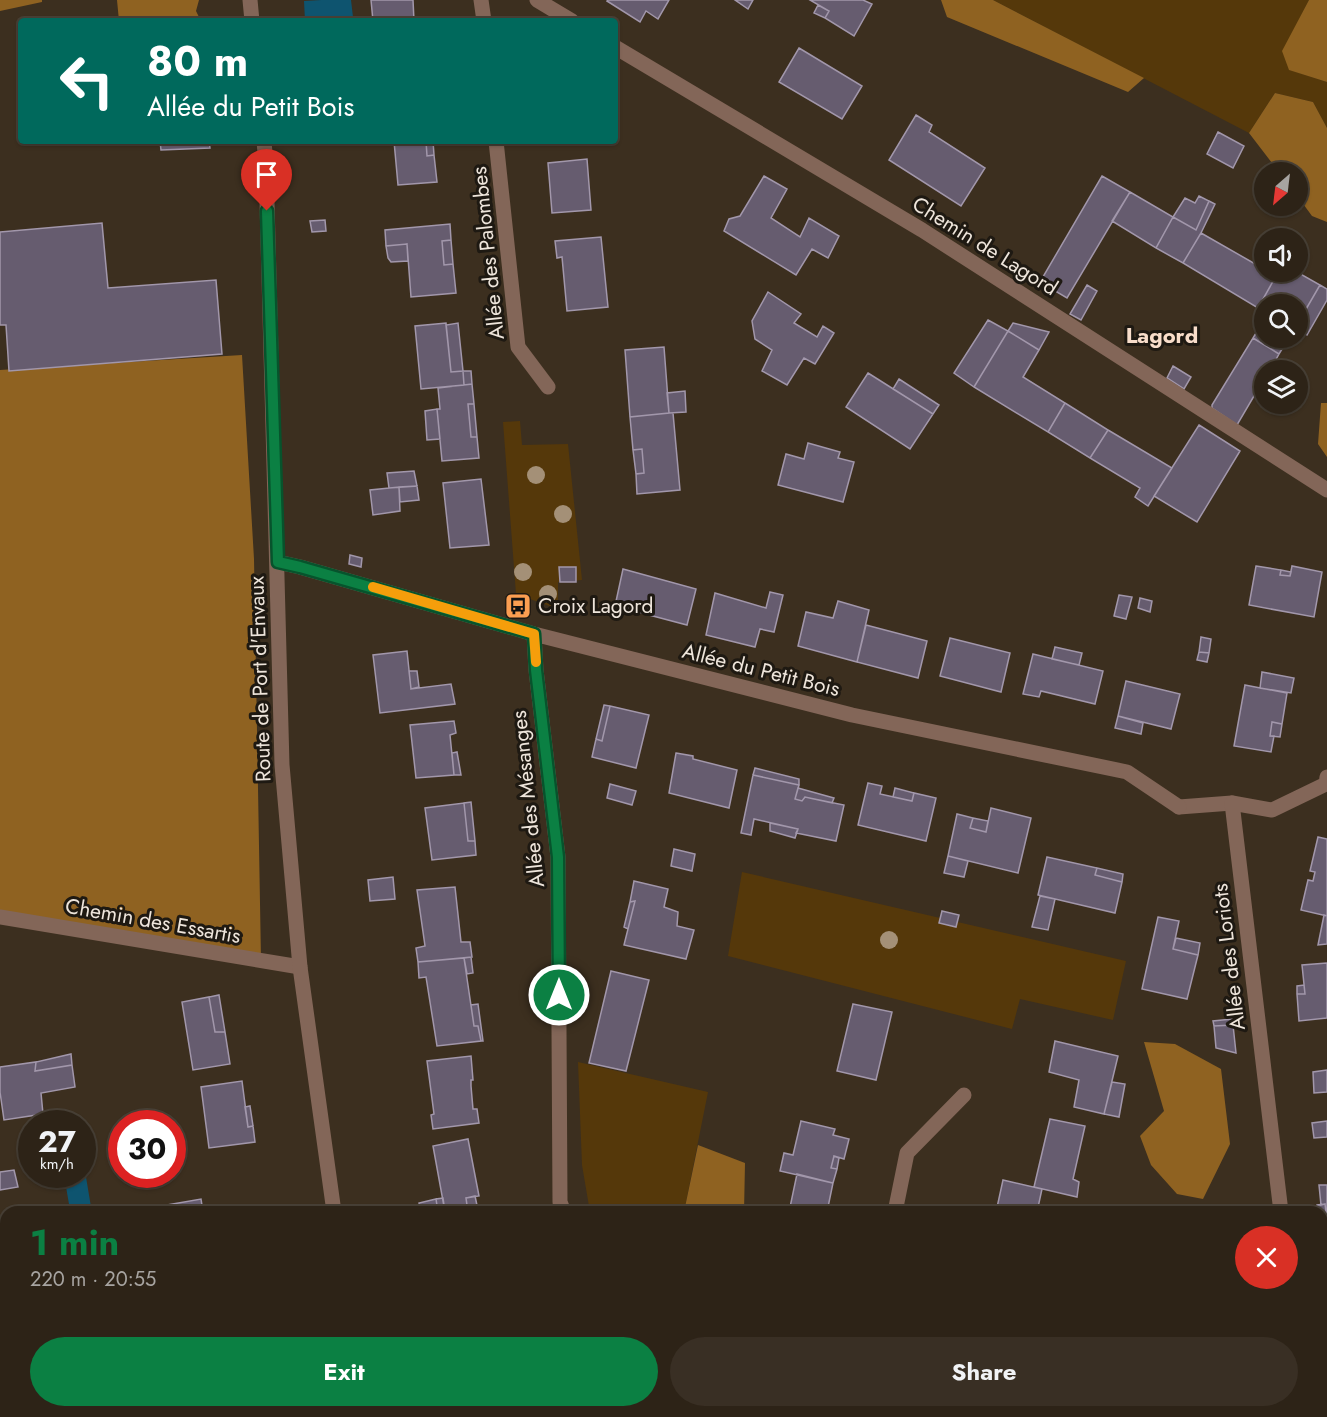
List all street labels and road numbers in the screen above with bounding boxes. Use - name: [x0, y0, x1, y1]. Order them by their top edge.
- street label: Allée des Palombes: [464, 165, 512, 341]
- street label: Chemin de Lagord: [906, 189, 1064, 303]
- street label: Route de Port d'Envaux: [241, 575, 279, 782]
- street label: Allée du Petit Bois: [679, 636, 843, 704]
- street label: Allée des Mésanges: [504, 709, 552, 889]
- street label: Allée des Loriots: [1205, 882, 1253, 1032]
- street label: Chemin des Essartis: [63, 891, 243, 951]

